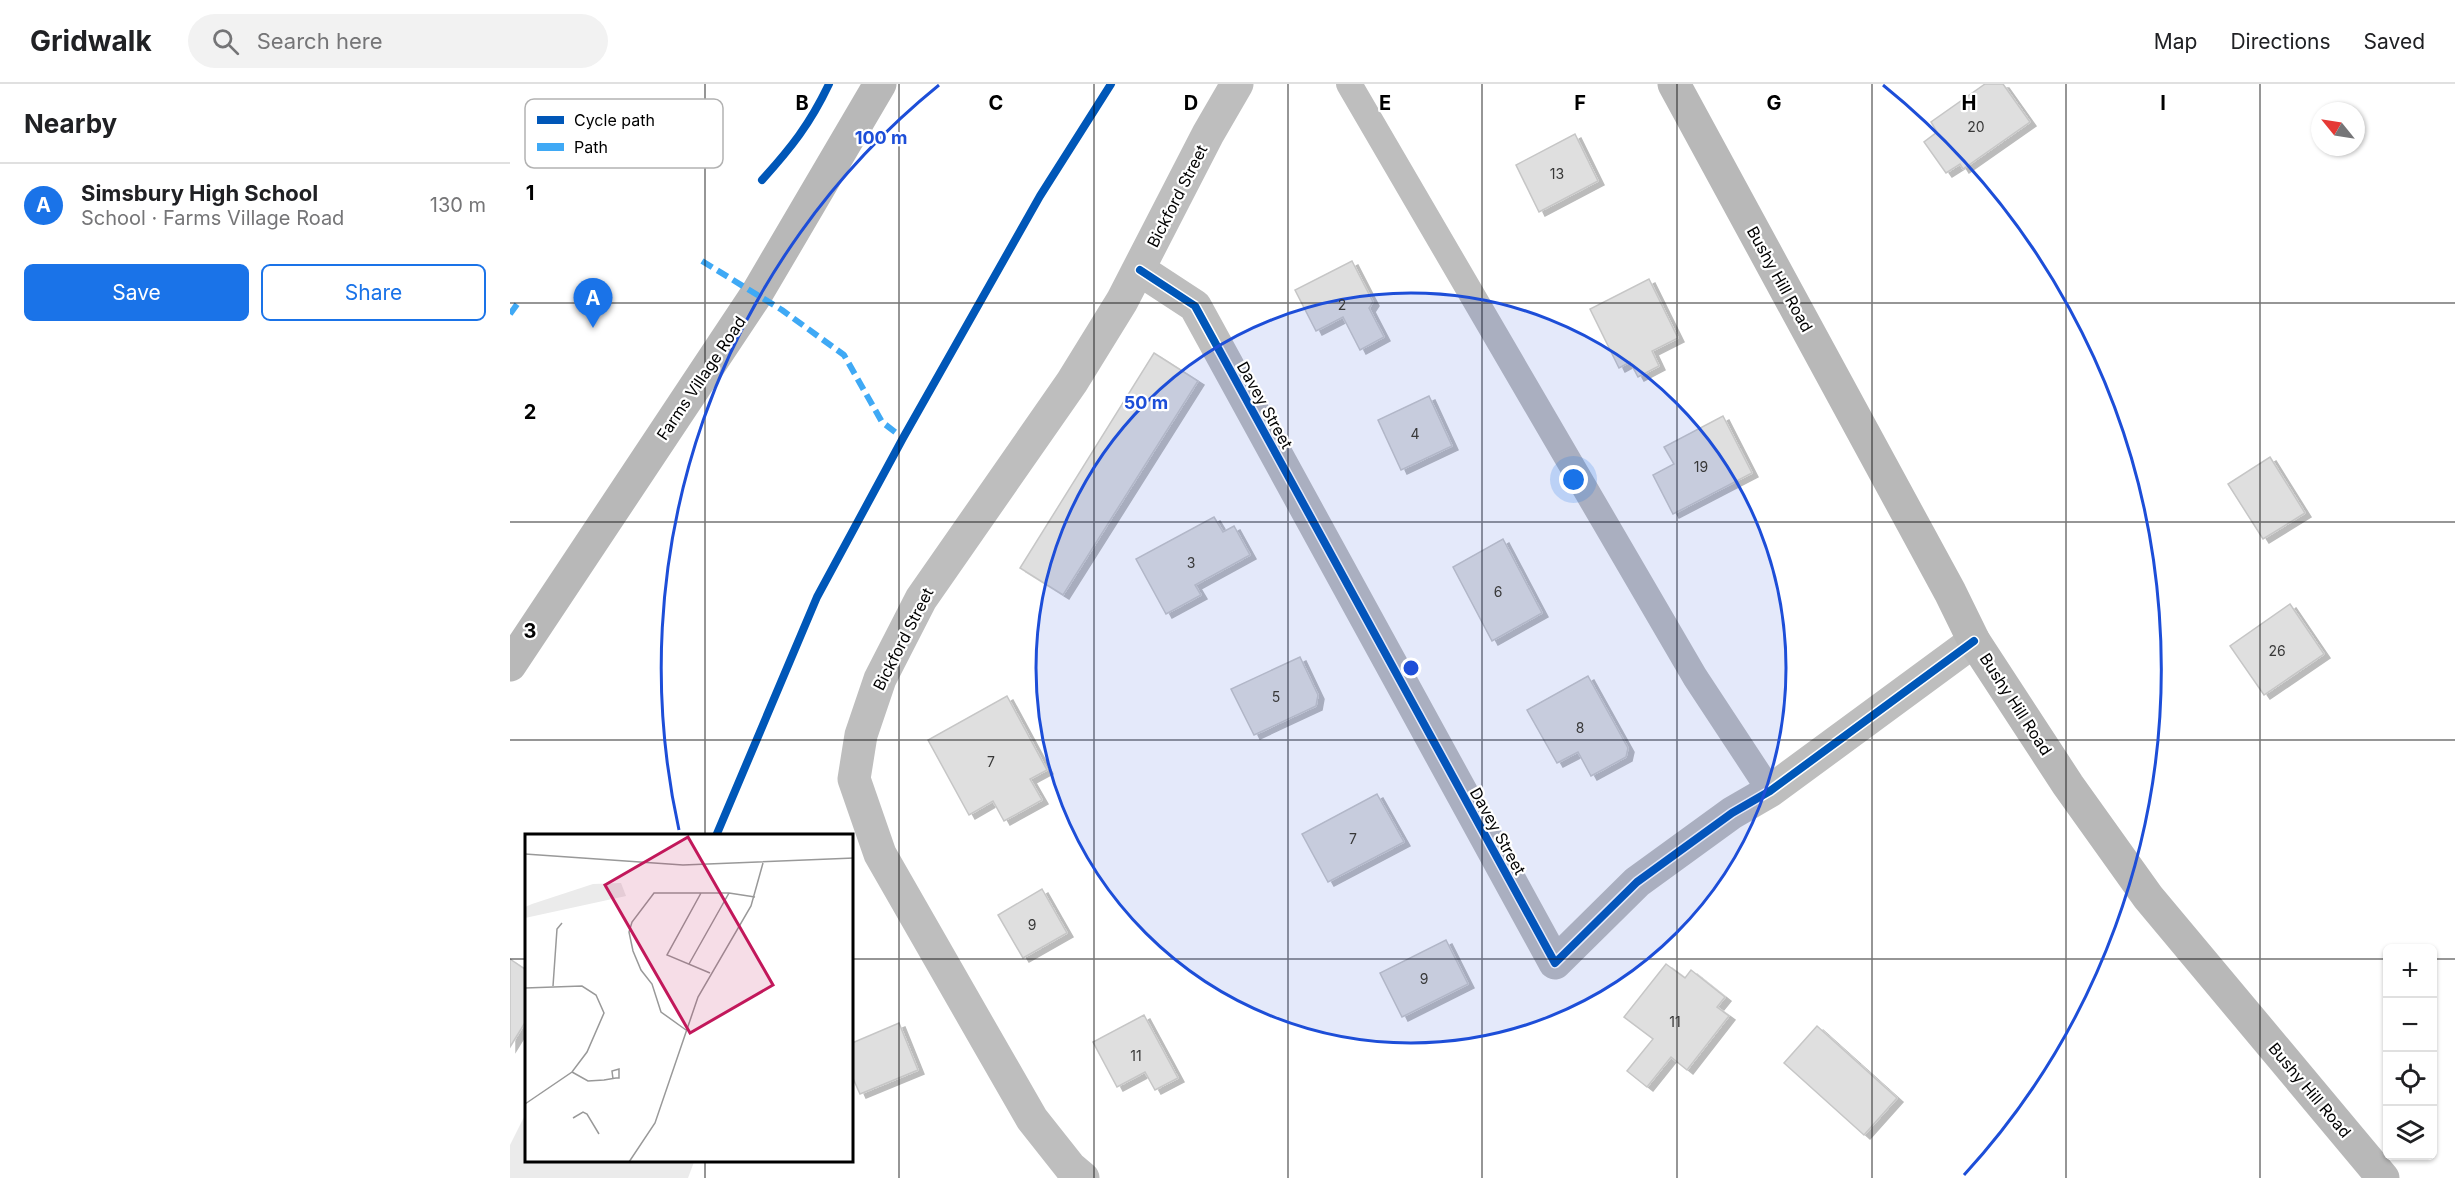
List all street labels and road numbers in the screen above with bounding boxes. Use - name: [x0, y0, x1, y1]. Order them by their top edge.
- street label: Bickford Street: [1143, 141, 1211, 251]
- street label: Bushy Hill Road: [1743, 223, 1817, 335]
- street label: Farms Village Road: [652, 312, 750, 444]
- street label: Davey Street: [1233, 358, 1297, 452]
- street label: Bickford Street: [869, 584, 937, 694]
- street label: Bushy Hill Road: [1976, 649, 2056, 759]
- street label: Davey Street: [1466, 784, 1530, 878]
- street label: Bushy Hill Road: [2265, 1038, 2355, 1142]

